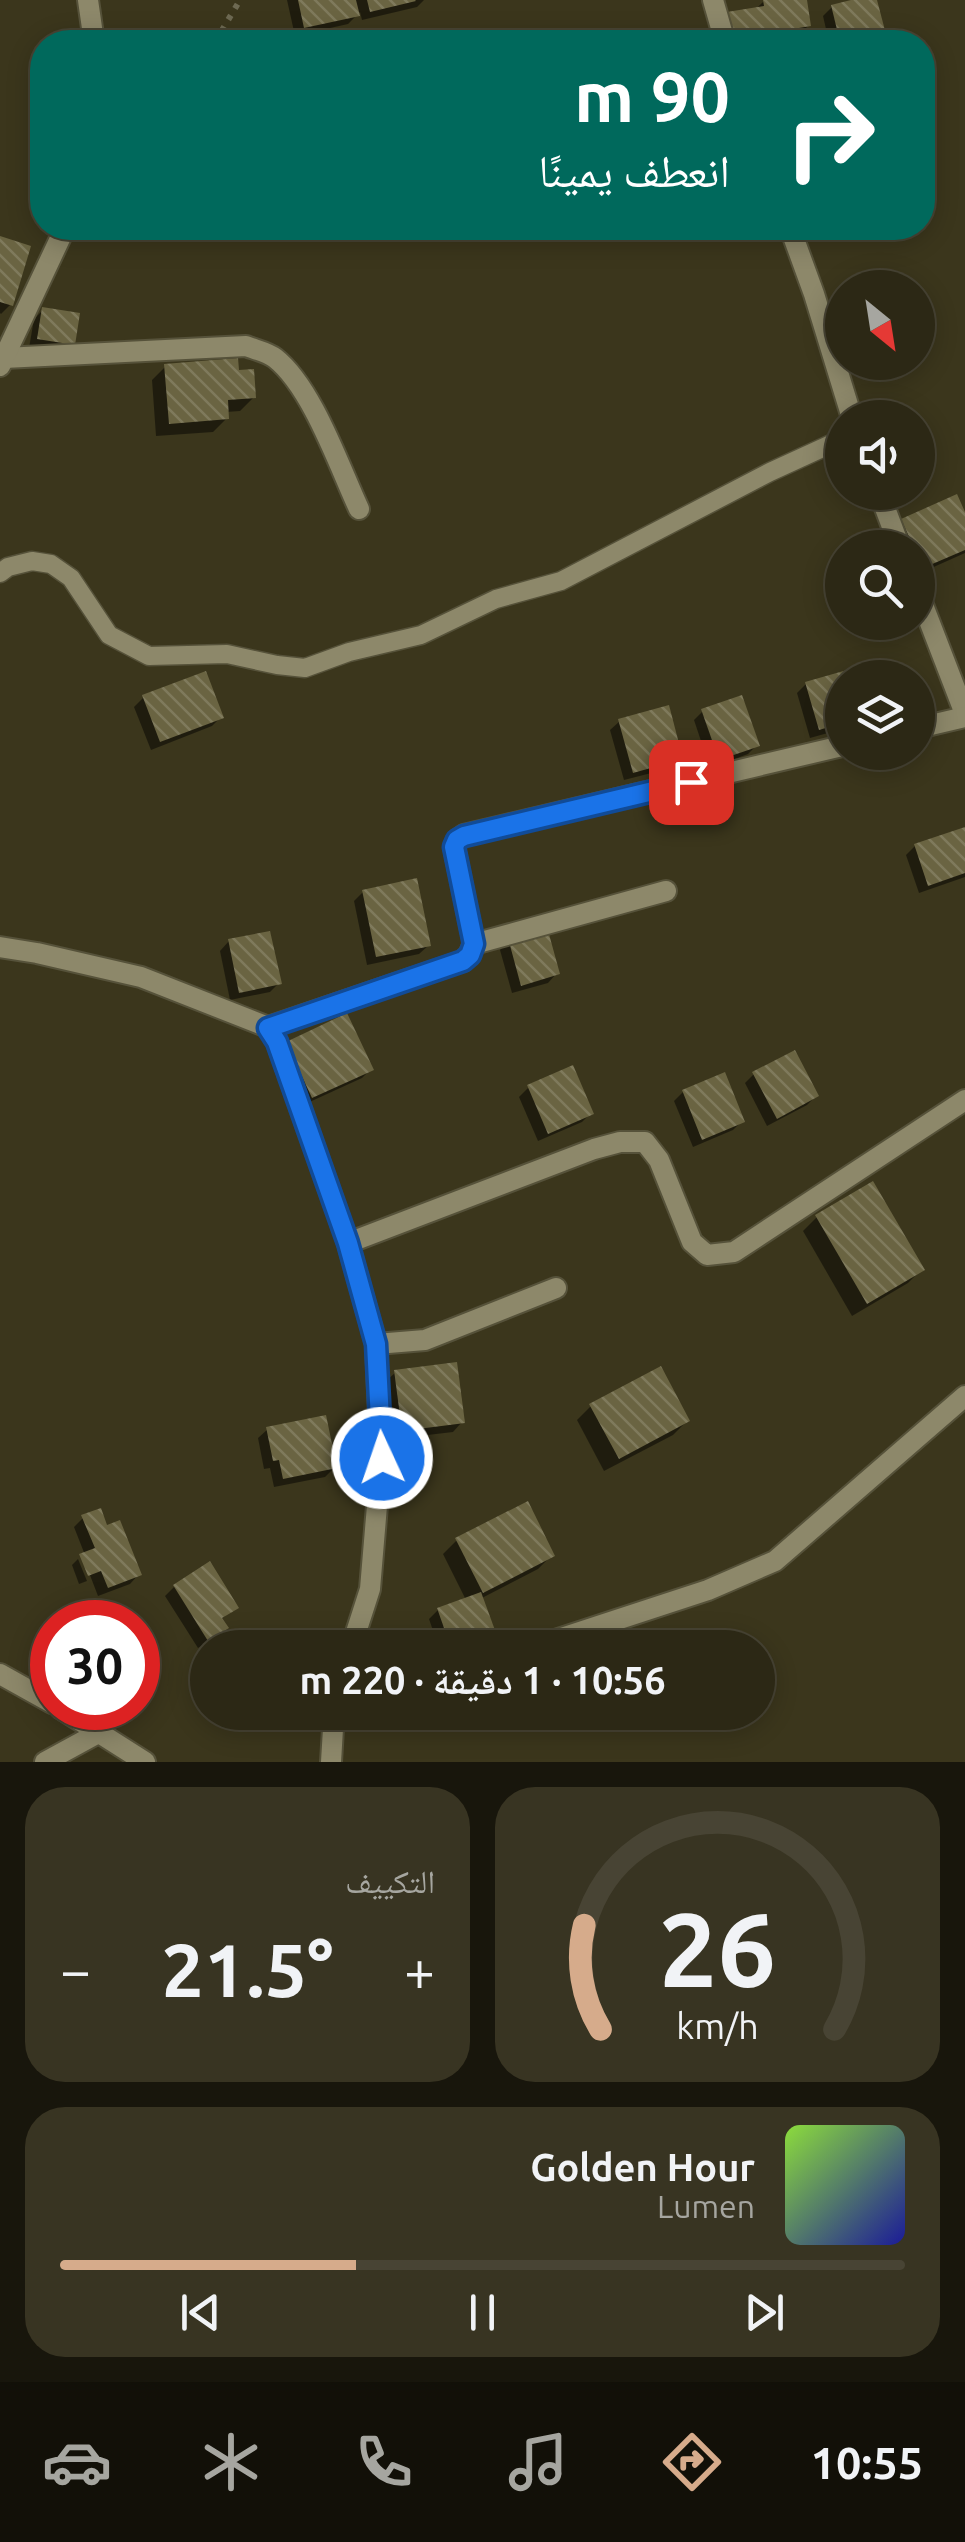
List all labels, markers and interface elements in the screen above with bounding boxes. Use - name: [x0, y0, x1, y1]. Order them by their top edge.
- text: 90 m: [574, 57, 730, 135]
- icon: right: [765, 70, 895, 200]
- text: انعطف يمينًا: [538, 145, 730, 196]
- north arrow: [825, 270, 935, 380]
- map controls: [825, 270, 935, 770]
- button: sound: [825, 400, 935, 510]
- button: search: [825, 530, 935, 640]
- button: layers: [825, 660, 935, 770]
- pin: [649, 740, 734, 825]
- icon: arrive: [664, 755, 719, 810]
- position arrow: [330, 1406, 434, 1510]
- speed limit sign: 30: [30, 1600, 160, 1730]
- text: 10:56 · 1 دقيقة · 220 m: [299, 1659, 666, 1701]
- text: التكييف: [345, 1863, 435, 1899]
- text: 26: [659, 1890, 776, 2007]
- text: 21.5°: [162, 1927, 333, 2011]
- text: −: [60, 1939, 91, 2000]
- text: +: [404, 1939, 435, 2000]
- text: km/h: [676, 2006, 759, 2046]
- text: Golden Hour: [530, 2146, 755, 2188]
- text: Lumen: [657, 2188, 755, 2224]
- icon: previous: [173, 2285, 228, 2340]
- icon: pause: [455, 2285, 510, 2340]
- icon: next: [737, 2285, 792, 2340]
- icon: car: [42, 2427, 112, 2497]
- icon: climate: [196, 2427, 266, 2497]
- icon: phone: [349, 2427, 419, 2497]
- icon: music: [503, 2427, 573, 2497]
- icon: directions: [657, 2427, 727, 2497]
- text: 10:55: [811, 2437, 923, 2488]

